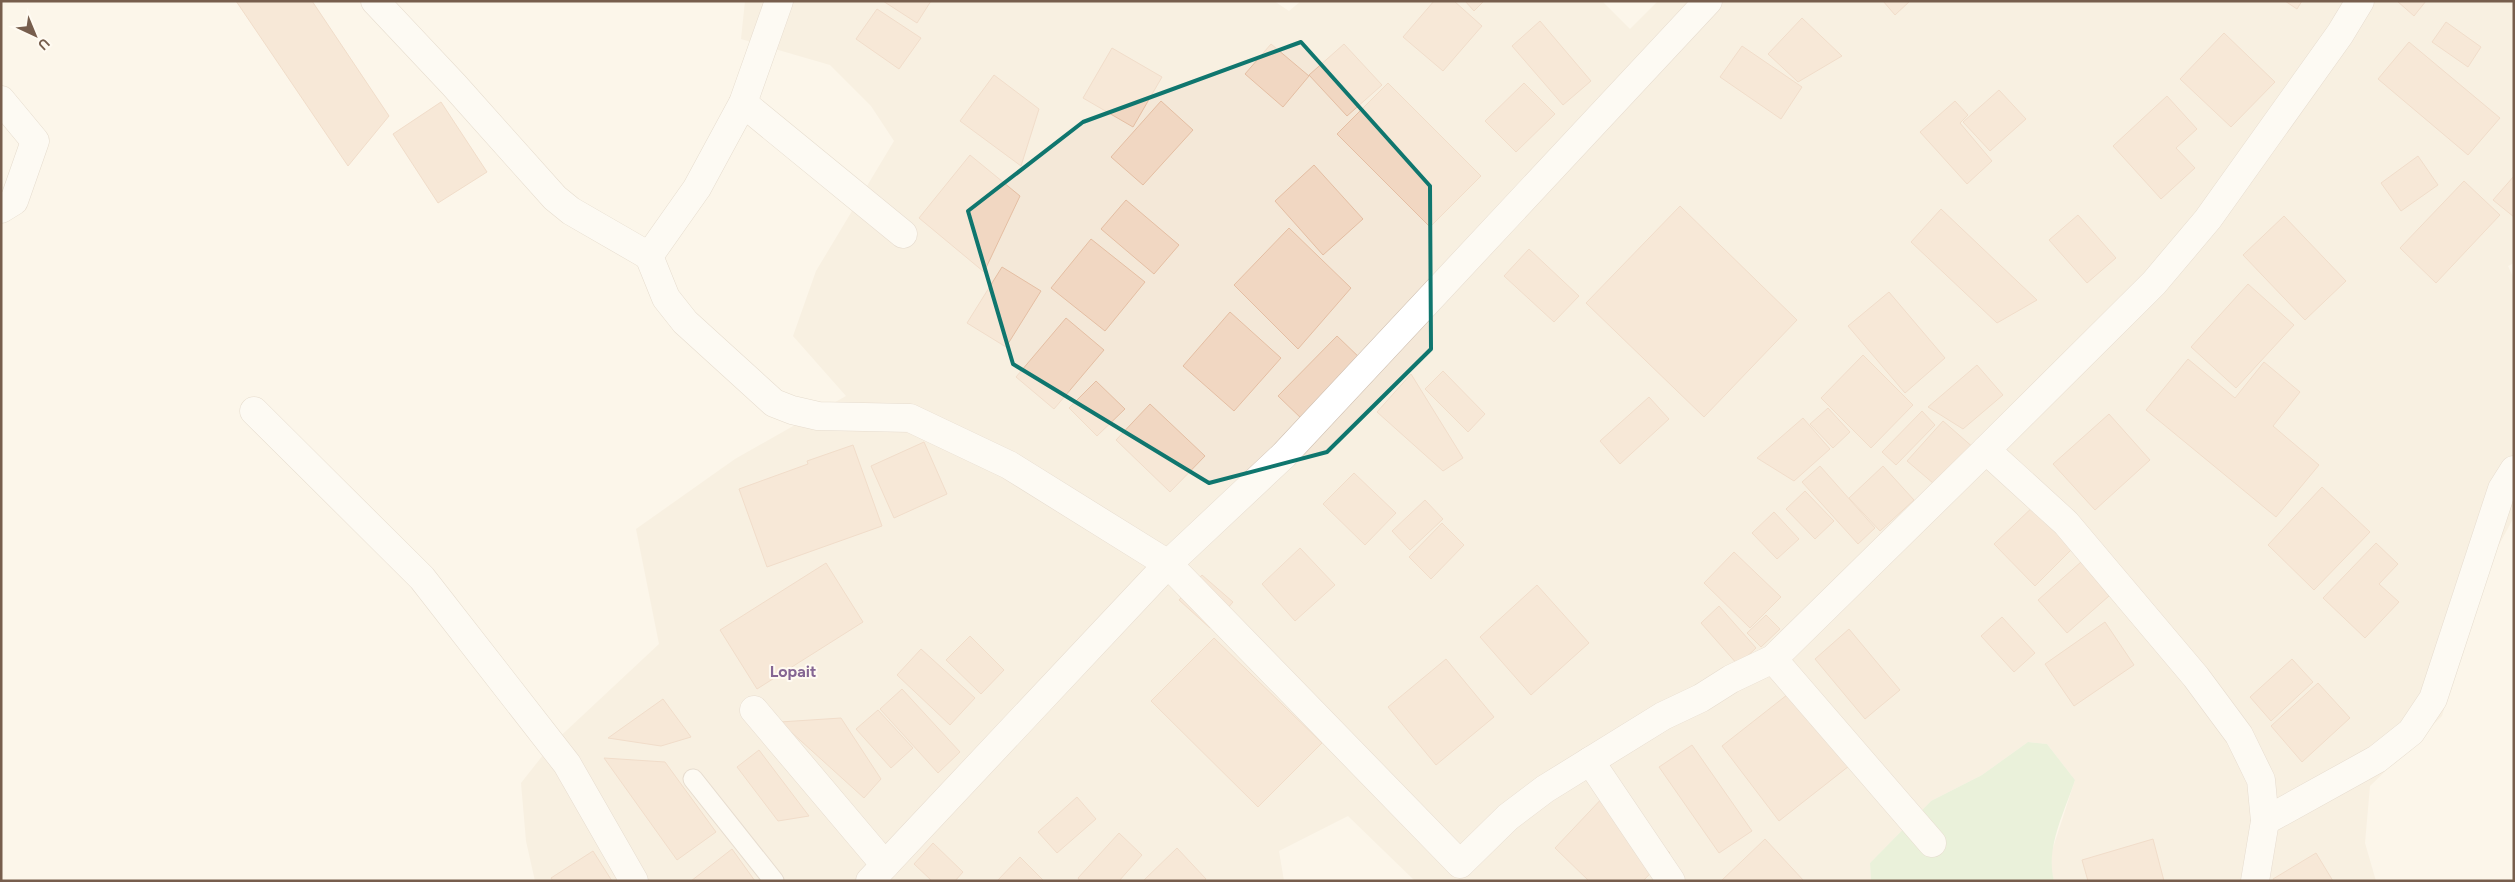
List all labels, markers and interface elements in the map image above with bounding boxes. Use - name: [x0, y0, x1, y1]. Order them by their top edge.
- north arrow: [10, 10, 60, 60]
- text: U: [34, 34, 53, 54]
- district label: Lopait: [770, 662, 816, 681]

